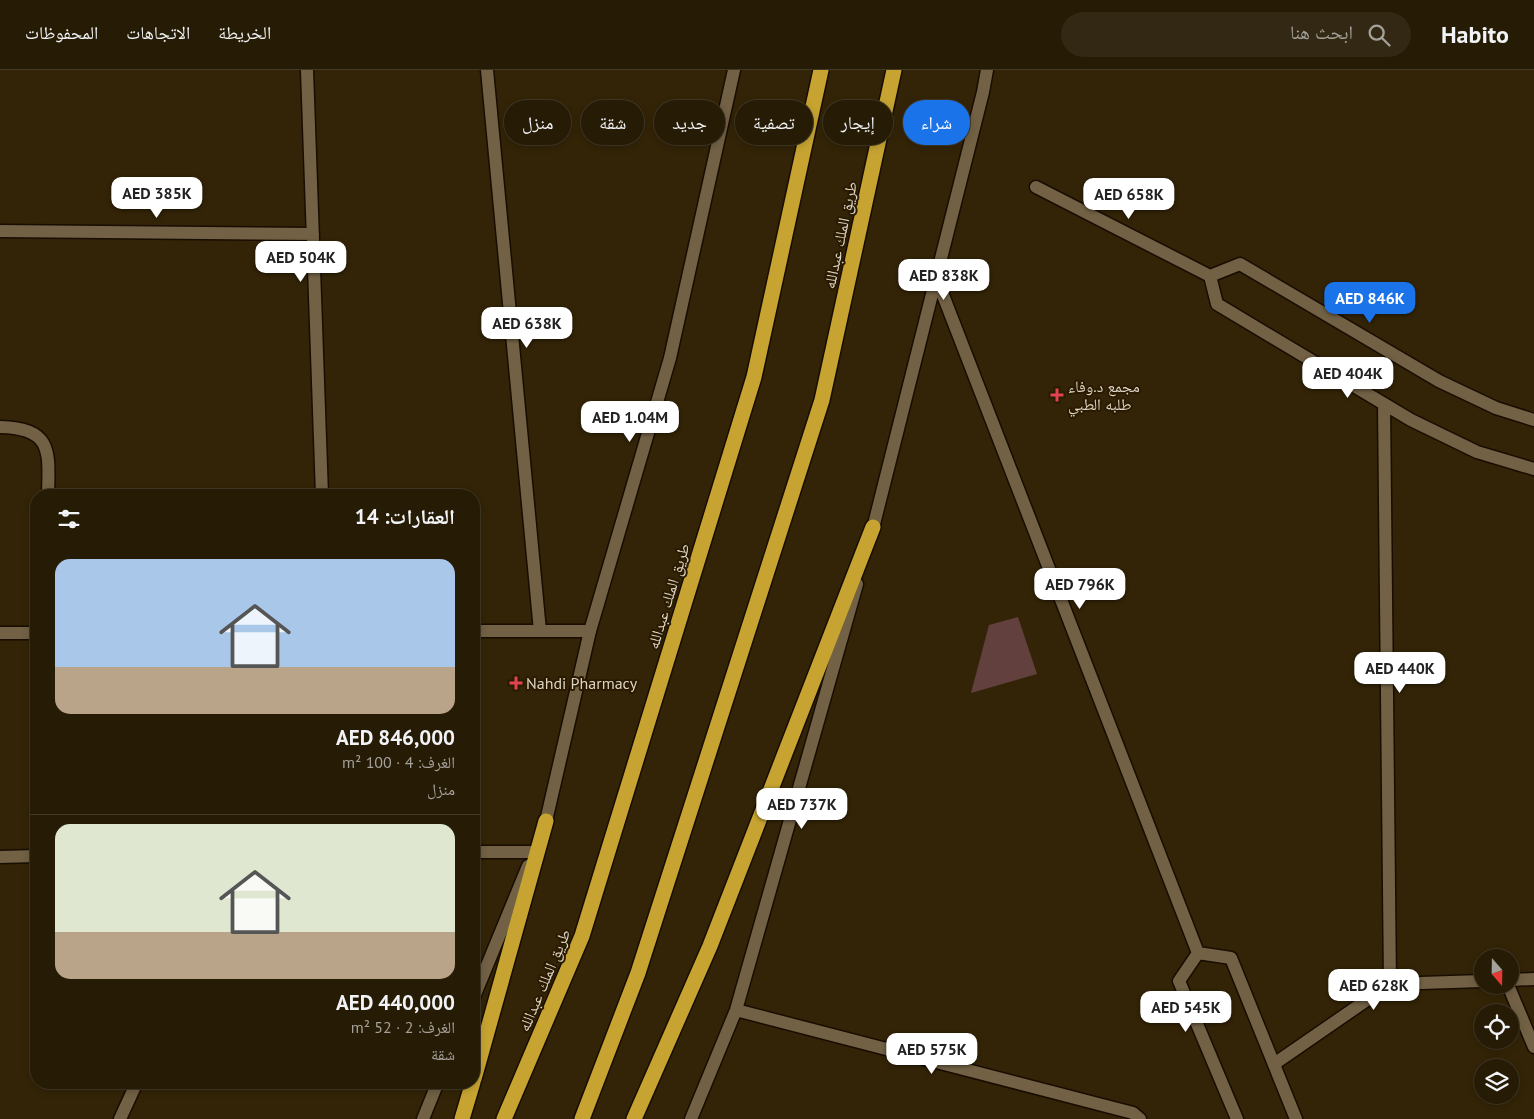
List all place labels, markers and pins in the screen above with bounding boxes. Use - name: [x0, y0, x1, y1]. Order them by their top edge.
- pin: AED 385K: [105, 176, 209, 219]
- pin: AED 658K: [1077, 178, 1181, 220]
- pin: AED 504K: [249, 240, 353, 283]
- pin: AED 838K: [892, 258, 996, 301]
- pin: AED 846K: [1318, 282, 1422, 324]
- pin: AED 638K: [475, 306, 579, 349]
- pin: AED 404K: [1296, 356, 1400, 399]
- place label: مجمع د.وفاء طلبه الطبي: [1068, 376, 1140, 417]
- marker: مجمع د.وفاء طلبه الطبي: [1050, 388, 1064, 402]
- pin: AED 1.04M: [573, 400, 687, 443]
- pin: AED 796K: [1028, 568, 1132, 610]
- pin: AED 440K: [1348, 652, 1452, 694]
- place label: Nahdi Pharmacy: [526, 673, 638, 693]
- marker: Nahdi Pharmacy: [510, 677, 522, 689]
- pin: AED 737K: [750, 788, 854, 830]
- pin: AED 628K: [1322, 968, 1426, 1011]
- pin: AED 545K: [1134, 990, 1238, 1033]
- pin: AED 575K: [880, 1032, 984, 1075]

